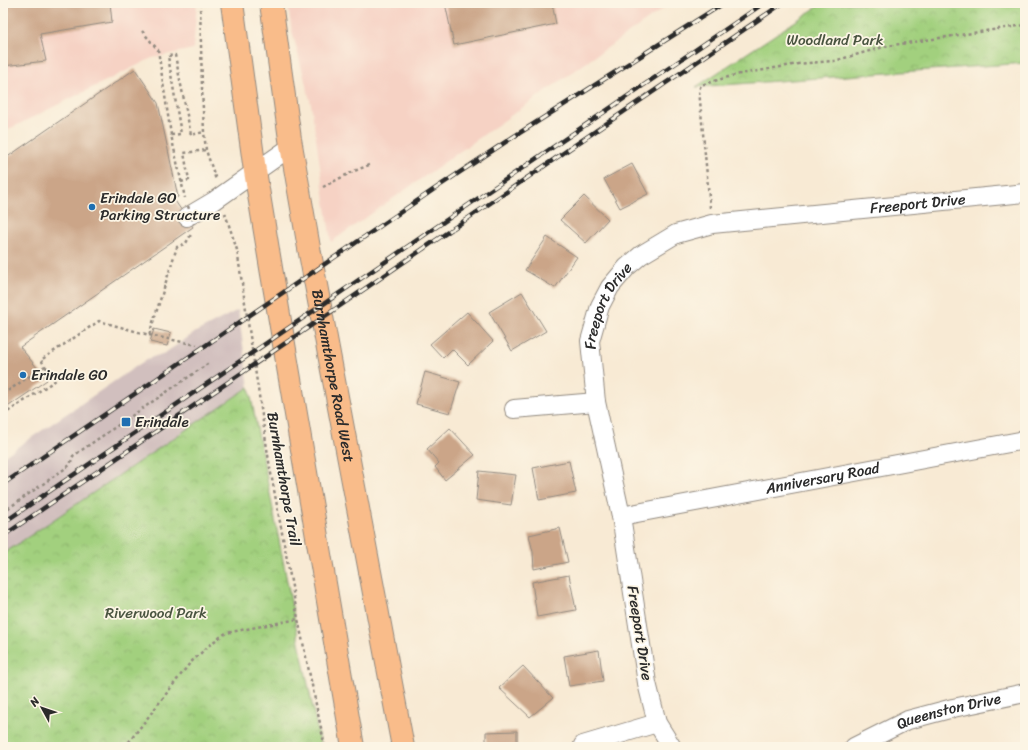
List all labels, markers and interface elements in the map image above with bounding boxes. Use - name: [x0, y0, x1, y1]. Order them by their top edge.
- park label: Woodland Park: [786, 27, 884, 53]
- place label: Erindale GO Parking Structure: [100, 185, 220, 228]
- street label: Freeport Drive: [869, 186, 967, 221]
- marker: Erindale GO Parking Structure: [87, 202, 97, 212]
- street label: Freeport Drive: [577, 256, 639, 351]
- street label: Burnhamthorpe Road West: [304, 287, 362, 465]
- place label: Erindale GO: [31, 362, 108, 388]
- marker: Erindale GO: [18, 370, 28, 380]
- place label: Erindale: [135, 409, 189, 435]
- street label: Burnhamthorpe Trail: [259, 410, 309, 549]
- marker: Erindale: [120, 416, 132, 428]
- street label: Anniversary Road: [762, 454, 883, 502]
- street label: Freeport Drive: [620, 584, 660, 683]
- park label: Riverwood Park: [105, 600, 207, 626]
- street label: Queenston Drive: [892, 685, 1003, 737]
- north arrow: [22, 688, 62, 728]
- text: N: [24, 693, 45, 712]

